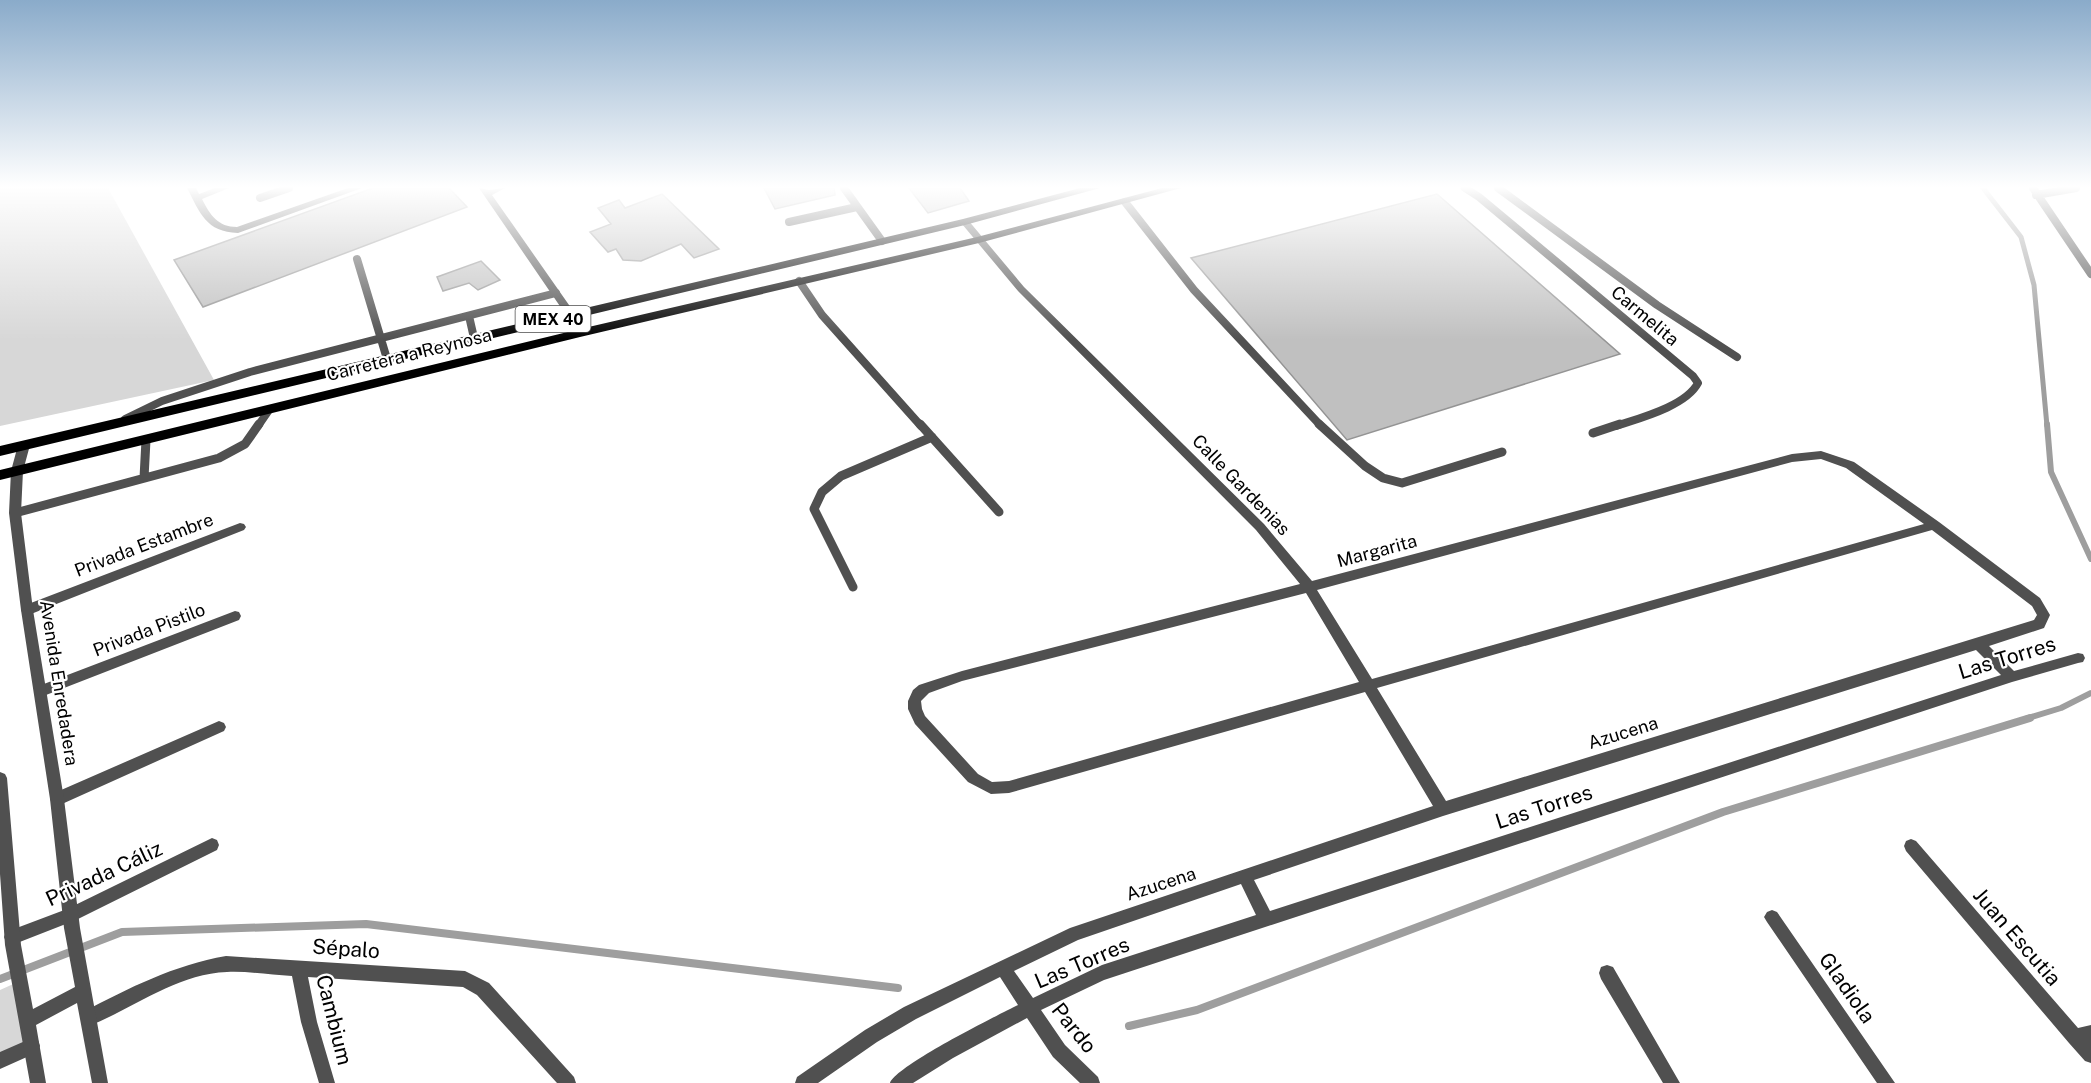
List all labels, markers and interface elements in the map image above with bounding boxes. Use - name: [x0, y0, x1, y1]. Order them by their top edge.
- street label: Carmelita: [1607, 281, 1683, 350]
- road number: MEX 40: [516, 306, 590, 332]
- street label: Carretera a Reynosa: [324, 324, 494, 385]
- street label: Calle Gardenias: [1188, 430, 1295, 539]
- street label: Privada Estambre: [71, 508, 216, 581]
- street label: Margarita: [1335, 530, 1419, 571]
- street label: Avenida Enredadera: [36, 599, 83, 767]
- street label: Privada Pistilo: [90, 599, 208, 661]
- street label: Las Torres: [1955, 631, 2059, 684]
- street label: Azucena: [1585, 712, 1660, 753]
- street label: Las Torres: [1492, 779, 1596, 834]
- street label: Privada Cáliz: [42, 836, 166, 911]
- street label: Azucena: [1123, 862, 1198, 905]
- street label: Juan Escutia: [1968, 883, 2067, 991]
- street label: Las Torres: [1031, 931, 1133, 994]
- street label: Sépalo: [311, 934, 381, 963]
- street label: Gladiola: [1814, 947, 1881, 1028]
- street label: Cambium: [311, 972, 358, 1068]
- street label: Pardo: [1047, 998, 1102, 1058]

